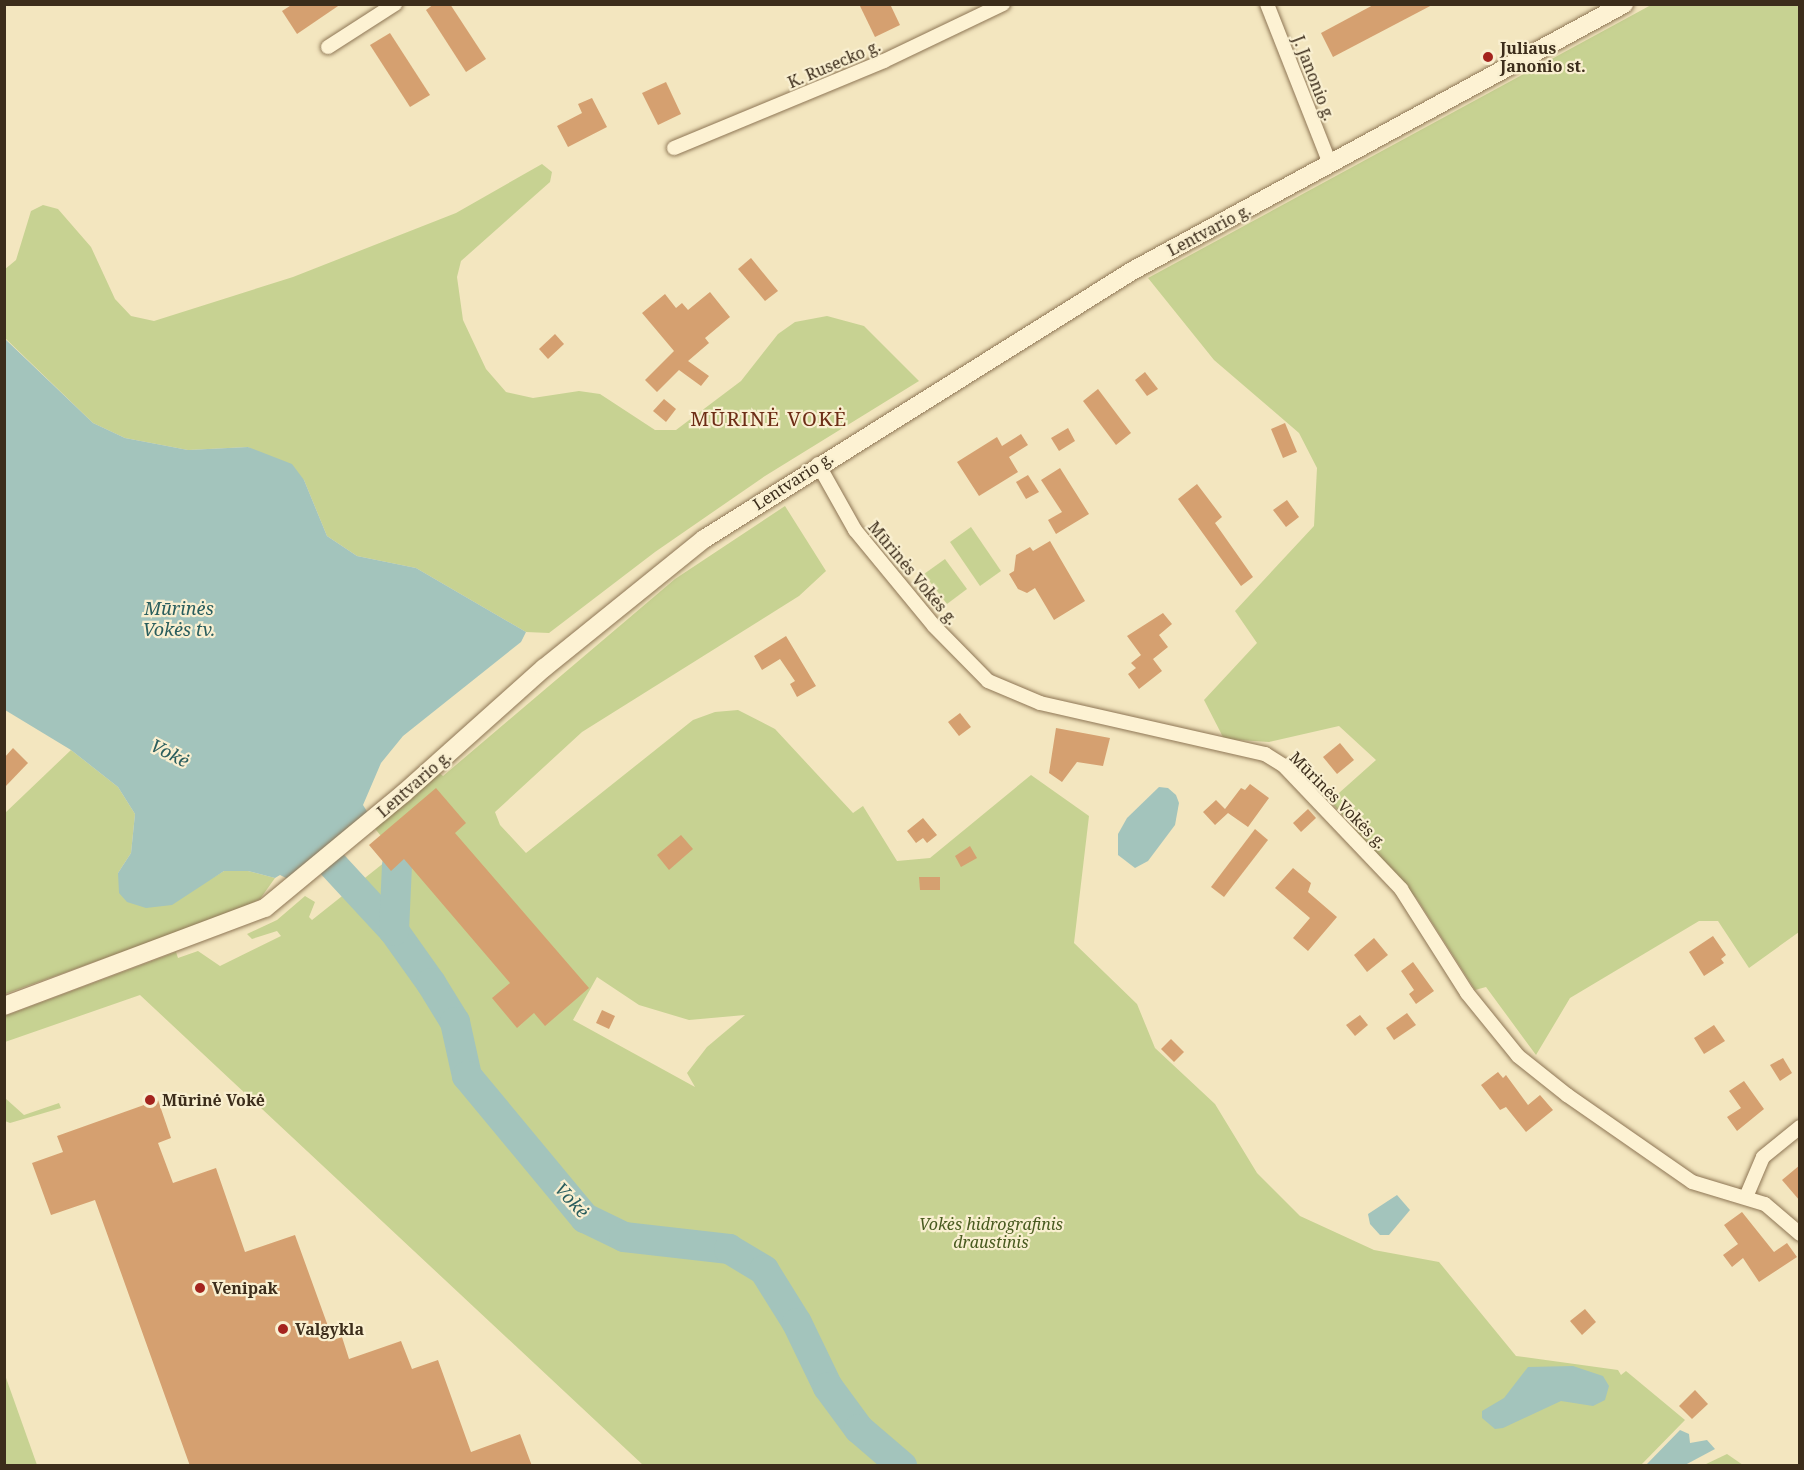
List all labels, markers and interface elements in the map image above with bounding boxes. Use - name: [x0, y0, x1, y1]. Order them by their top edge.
- street label: J. Janonio g.: [1289, 33, 1339, 123]
- street label: K. Rusecko g.: [785, 36, 883, 92]
- place label: Juliaus Janonio st.: [1500, 38, 1586, 76]
- marker: Juliaus Janonio st.: [1481, 50, 1495, 64]
- street label: Lentvario g.: [1164, 200, 1254, 260]
- district label: MŪRINĖ VOKĖ: [690, 406, 848, 430]
- street label: Lentvario g.: [749, 448, 837, 514]
- street label: Mūrinės Vokės g.: [864, 518, 962, 628]
- water label: Mūrinės Vokės tv.: [143, 598, 215, 640]
- water label: Vokė: [147, 734, 193, 772]
- street label: Lentvario g.: [373, 747, 455, 821]
- street label: Mūrinės Vokės g.: [1286, 748, 1390, 852]
- place label: Mūrinė Vokė: [162, 1090, 265, 1110]
- marker: Mūrinė Vokė: [143, 1093, 157, 1107]
- water label: Vokė: [550, 1178, 594, 1222]
- park label: Vokės hidrografinis draustinis: [919, 1214, 1063, 1252]
- place label: Venipak: [212, 1278, 278, 1298]
- marker: Venipak: [193, 1281, 207, 1295]
- place label: Valgykla: [295, 1319, 364, 1339]
- marker: Valgykla: [276, 1322, 290, 1336]

